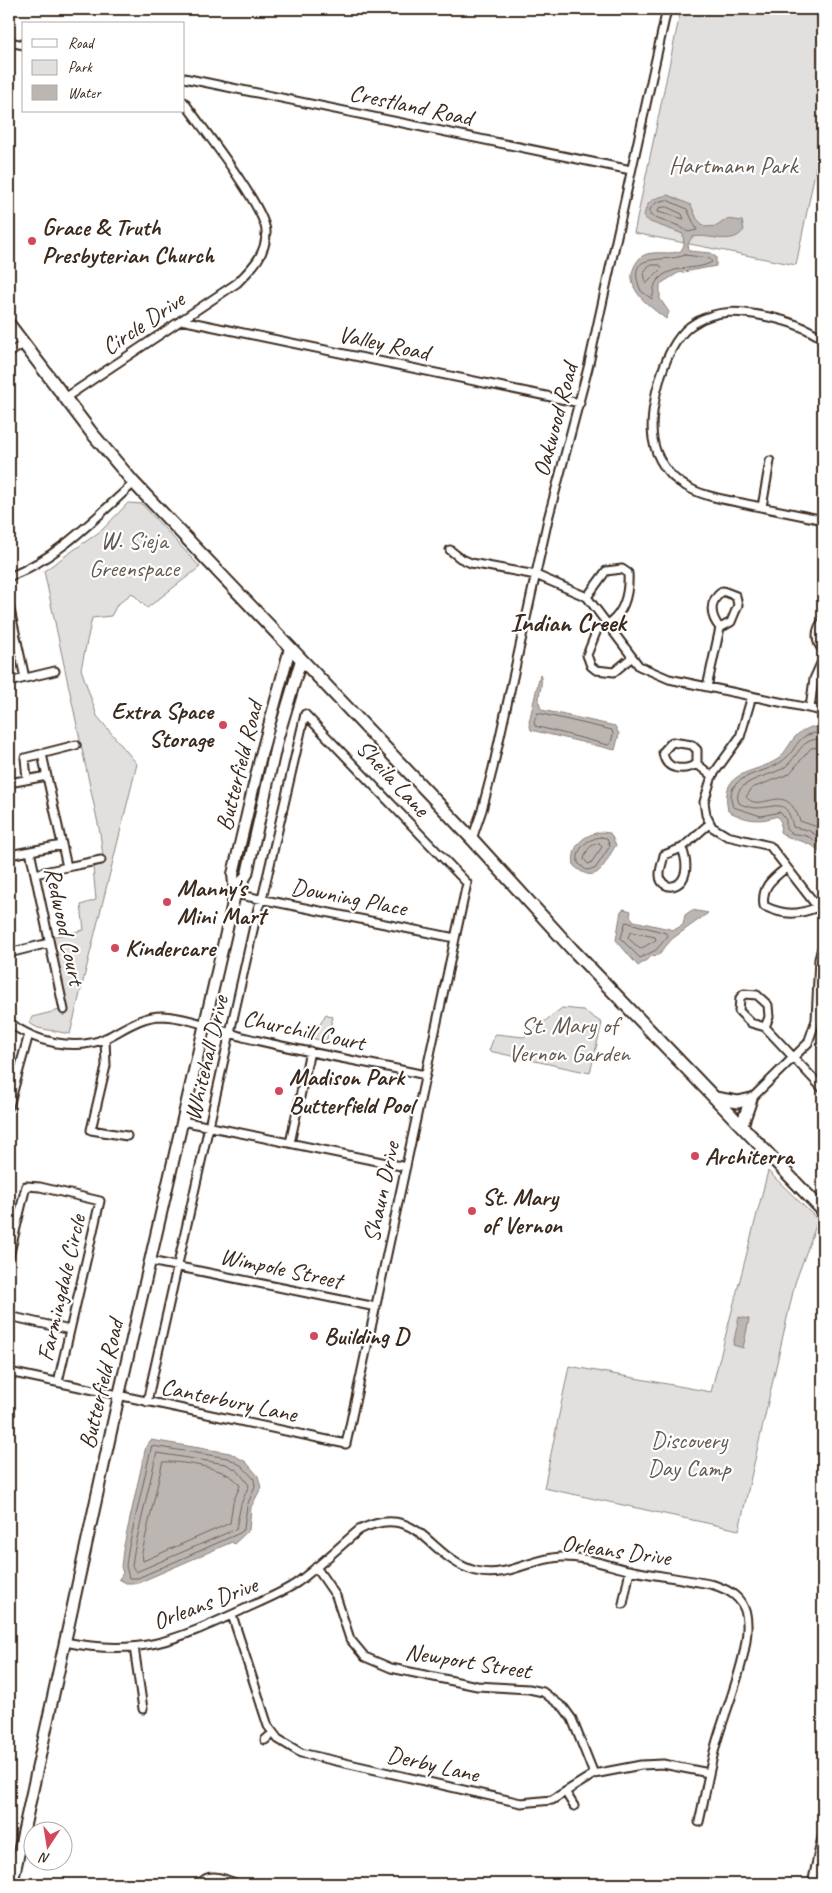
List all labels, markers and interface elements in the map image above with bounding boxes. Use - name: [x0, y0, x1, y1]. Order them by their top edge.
- legend: [22, 22, 185, 112]
- text: Road: [68, 34, 95, 53]
- text: Park: [68, 58, 93, 77]
- street label: Crestland Road: [347, 77, 479, 133]
- text: Water: [68, 84, 102, 103]
- park label: Hartmann Park: [669, 150, 799, 180]
- place label: Grace & Truth Presbyterian Church: [42, 212, 215, 270]
- marker: Grace & Truth Presbyterian Church: [26, 235, 38, 247]
- street label: Circle Drive: [96, 283, 192, 362]
- street label: Valley Road: [336, 319, 436, 368]
- street label: Oakwood Road: [526, 357, 585, 480]
- park label: W. Sieja Greenspace: [89, 525, 181, 583]
- district label: Indian Creek: [510, 606, 628, 639]
- street label: Butterfield Road: [208, 695, 270, 834]
- place label: Extra Space Storage: [111, 696, 215, 754]
- marker: Extra Space Storage: [217, 719, 229, 731]
- street label: Sheila Lane: [350, 733, 438, 824]
- street label: Redwood Court: [38, 864, 93, 990]
- street label: Downing Place: [289, 871, 411, 923]
- place label: Manny's Mini Mart: [177, 873, 269, 931]
- marker: Manny's Mini Mart: [161, 896, 173, 908]
- place label: Kindercare: [125, 933, 217, 963]
- marker: Kindercare: [109, 942, 121, 954]
- street label: Whitehall Drive: [177, 991, 235, 1123]
- street label: Churchill Court: [240, 1002, 370, 1058]
- park label: St. Mary of Vernon Garden: [508, 1010, 631, 1068]
- place label: Madison Park Butterfield Pool: [289, 1062, 419, 1120]
- marker: Madison Park Butterfield Pool: [273, 1085, 285, 1097]
- street label: Shaun Drive: [356, 1137, 407, 1245]
- place label: Architerra: [705, 1141, 795, 1171]
- marker: Architerra: [689, 1150, 701, 1162]
- place label: St. Mary of Vernon: [482, 1182, 563, 1240]
- marker: St. Mary of Vernon: [466, 1205, 478, 1217]
- street label: Farmingdale Circle: [30, 1210, 93, 1364]
- street label: Wimpole Street: [218, 1240, 347, 1296]
- street label: Butterfield Road: [72, 1313, 131, 1452]
- place label: Building D: [324, 1321, 411, 1351]
- marker: Building D: [308, 1330, 320, 1342]
- street label: Canterbury Lane: [158, 1371, 302, 1430]
- park label: Discovery Day Camp: [648, 1425, 732, 1483]
- street label: Orleans Drive: [560, 1528, 675, 1573]
- street label: Orleans Drive: [148, 1569, 264, 1637]
- street label: Newport Street: [403, 1636, 535, 1686]
- street label: Derby Lane: [384, 1739, 484, 1790]
- north arrow: [22, 1820, 72, 1870]
- text: N: [37, 1849, 51, 1867]

